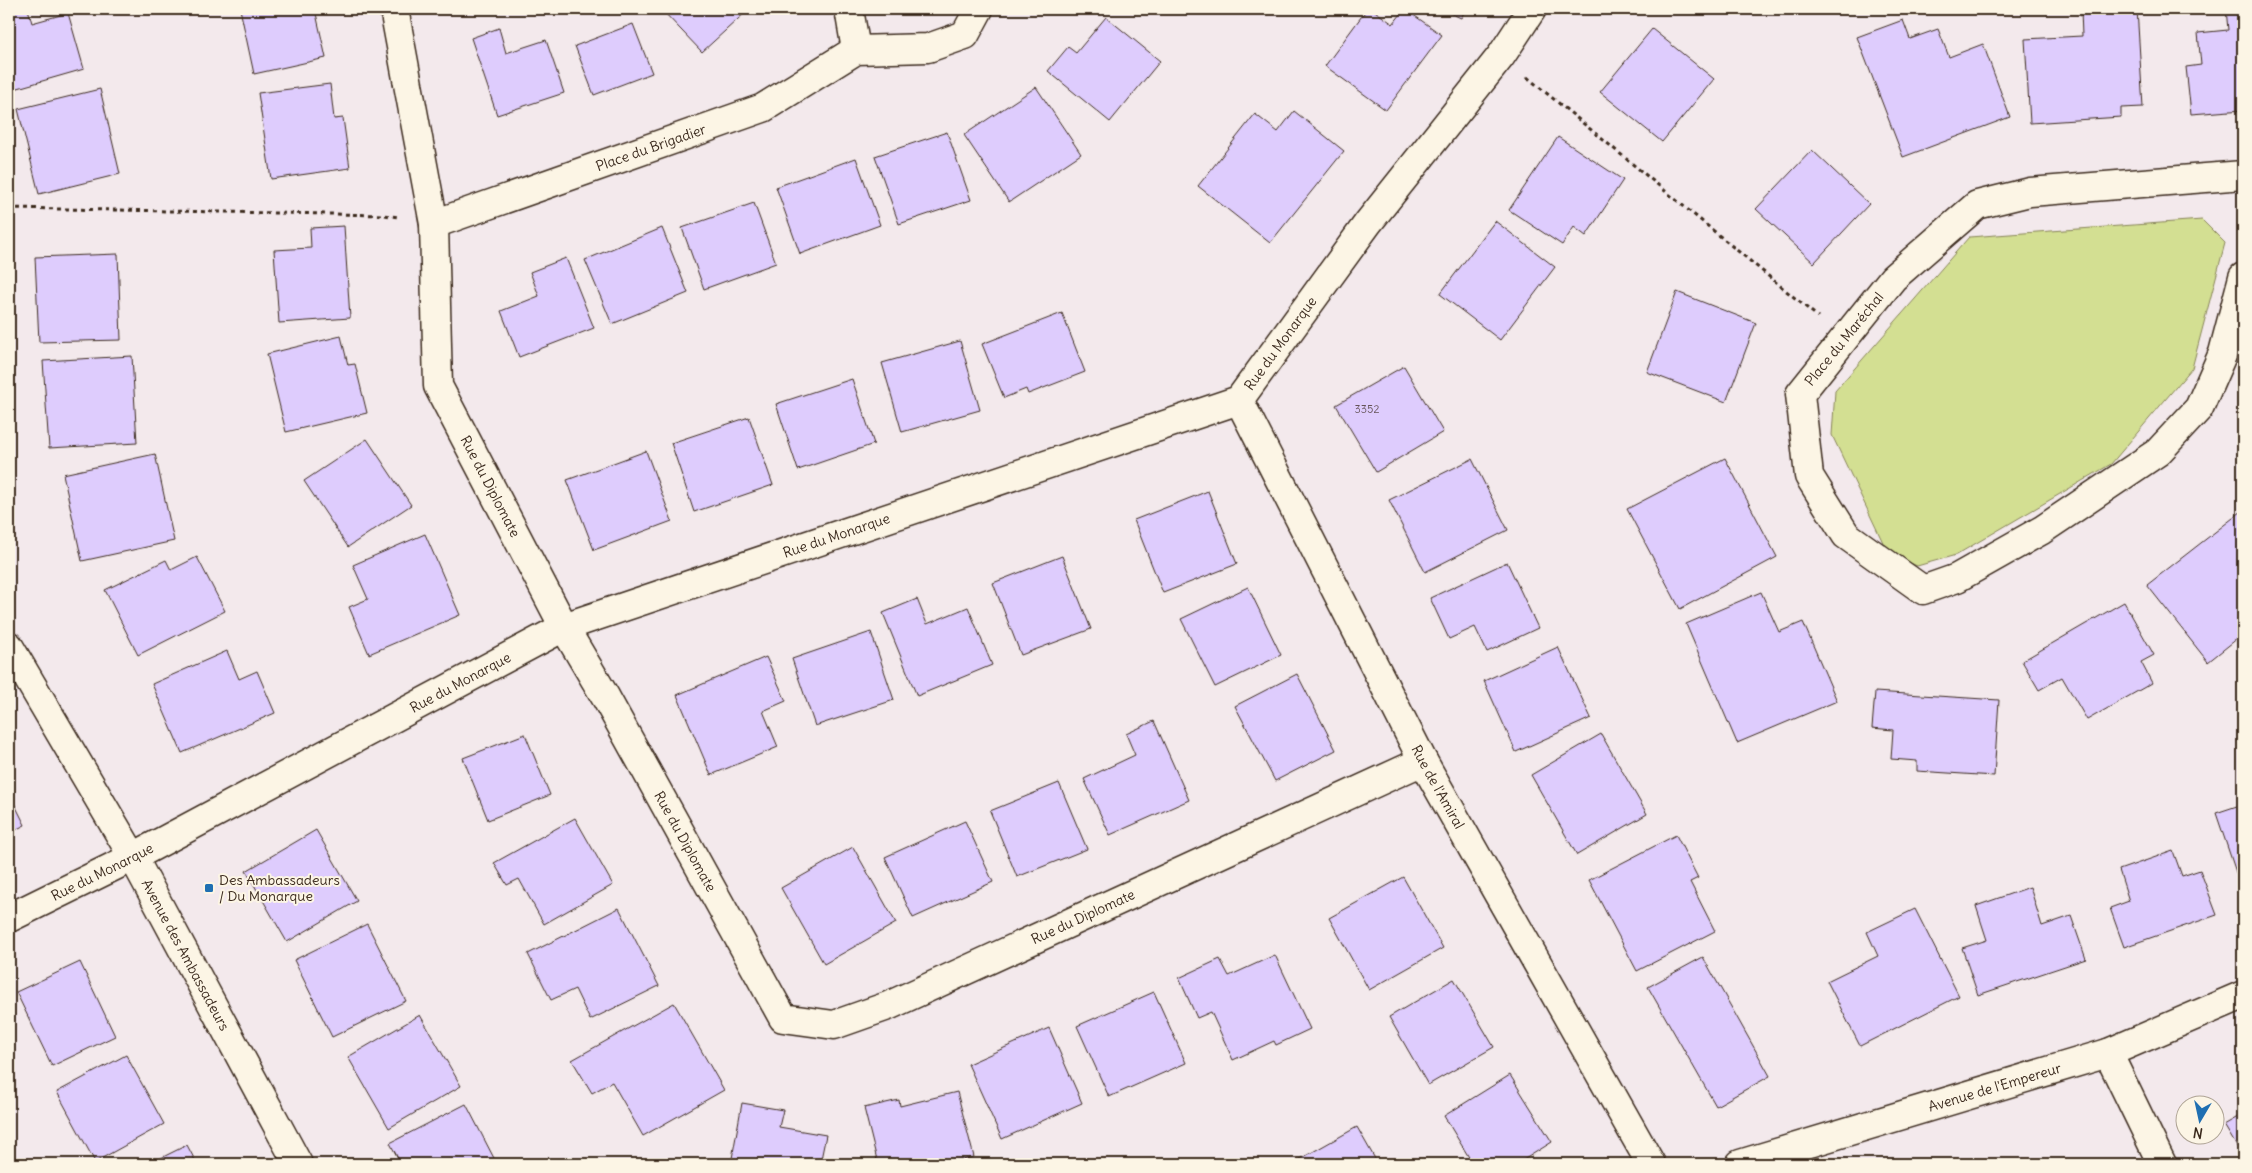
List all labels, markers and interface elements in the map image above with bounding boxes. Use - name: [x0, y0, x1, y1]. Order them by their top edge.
- street label: Place du Brigadier: [593, 120, 709, 175]
- street label: Place du Maréchal: [1801, 288, 1887, 390]
- street label: Rue du Monarque: [1240, 293, 1321, 394]
- house number: 3352: [1355, 402, 1379, 416]
- street label: Rue du Diplomate: [457, 433, 524, 540]
- street label: Rue du Monarque: [780, 509, 892, 562]
- street label: Rue du Monarque: [407, 648, 514, 717]
- street label: Rue de l'Amiral: [1407, 742, 1468, 832]
- street label: Rue du Diplomate: [650, 788, 720, 895]
- street label: Rue du Monarque: [48, 839, 156, 905]
- place label: Des Ambassadeurs / Du Monarque: [219, 871, 340, 905]
- street label: Avenue des Ambassadeurs: [138, 876, 234, 1034]
- marker: Des Ambassadeurs / Du Monarque: [203, 882, 215, 894]
- street label: Rue du Diplomate: [1028, 885, 1138, 948]
- street label: Avenue de l'Empereur: [1926, 1059, 2064, 1116]
- north arrow: [2174, 1096, 2224, 1146]
- text: N: [2192, 1123, 2204, 1142]

